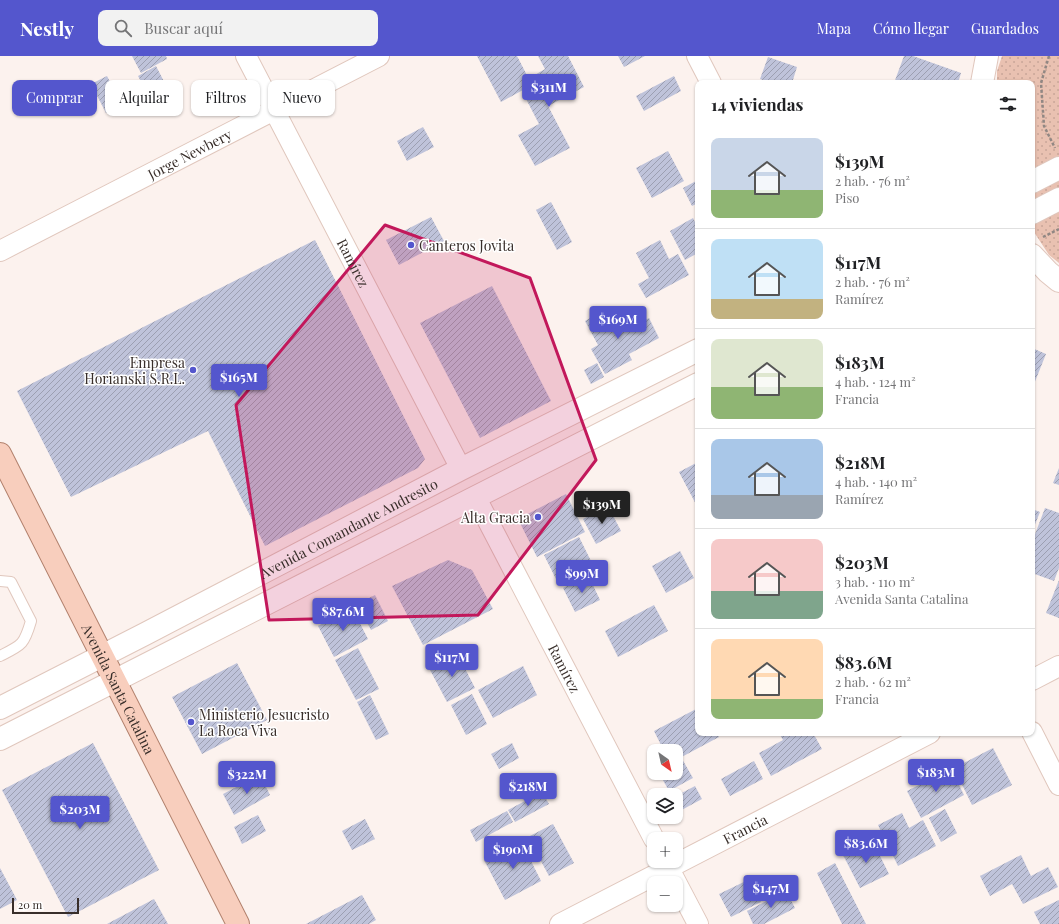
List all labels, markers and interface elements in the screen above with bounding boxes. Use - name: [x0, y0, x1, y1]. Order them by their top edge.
- search box: [98, 10, 378, 46]
- text: Nestly: [20, 15, 74, 41]
- icon: search: [112, 17, 134, 39]
- text: Buscar aquí: [144, 18, 223, 38]
- text: Mapa: [817, 19, 851, 38]
- text: Cómo llegar: [873, 19, 949, 38]
- text: Guardados: [971, 19, 1039, 38]
- pin: $311M: [521, 74, 577, 108]
- text: $311M: [531, 78, 567, 95]
- chip: Comprar: [12, 80, 97, 116]
- chip: Alquilar: [105, 80, 183, 116]
- chip: Filtros: [191, 80, 260, 116]
- chip: Nuevo: [268, 80, 335, 116]
- text: 14 viviendas: [711, 93, 803, 115]
- icon: filters: [997, 93, 1019, 115]
- street label: Jorge Newbery: [143, 124, 235, 183]
- text: $139M: [835, 150, 885, 172]
- icon: home: [743, 154, 791, 202]
- text: 2 hab. · 76 m²: [835, 172, 910, 189]
- text: Piso: [835, 189, 859, 206]
- street label: Ramírez: [333, 235, 374, 291]
- place label: Canteros Jovita: [419, 236, 514, 255]
- marker: Canteros Jovita: [406, 240, 416, 250]
- text: $117M: [835, 251, 881, 273]
- icon: home: [743, 255, 791, 303]
- text: 2 hab. · 76 m²: [835, 273, 910, 290]
- text: Ramírez: [835, 290, 884, 307]
- pin: $169M: [590, 306, 646, 340]
- text: $169M: [599, 310, 637, 327]
- text: $183M: [835, 351, 885, 373]
- place label: Empresa Horianski S.R.L.: [84, 353, 185, 388]
- icon: home: [743, 355, 791, 403]
- pin: $165M: [211, 364, 267, 398]
- marker: Empresa Horianski S.R.L.: [188, 365, 198, 375]
- text: $165M: [220, 368, 258, 385]
- text: 4 hab. · 124 m²: [835, 373, 916, 390]
- text: Francia: [835, 390, 879, 407]
- text: $218M: [835, 451, 885, 473]
- icon: home: [743, 455, 791, 503]
- street label: Avenida Comandante Andresito: [255, 473, 441, 583]
- text: 4 hab. · 140 m²: [835, 473, 917, 490]
- text: Ramírez: [835, 490, 884, 507]
- pin: $139M: [574, 491, 630, 525]
- text: $139M: [583, 495, 621, 512]
- place label: Alta Gracia: [460, 508, 530, 527]
- marker: Alta Gracia: [533, 512, 543, 522]
- text: $203M: [835, 551, 889, 573]
- icon: home: [743, 555, 791, 603]
- pin: $99M: [558, 560, 606, 594]
- text: $99M: [565, 564, 599, 581]
- text: 3 hab. · 110 m²: [835, 573, 915, 590]
- text: Avenida Santa Catalina: [835, 590, 968, 607]
- pin: $87.6M: [310, 598, 376, 632]
- text: $87.6M: [321, 602, 365, 619]
- street label: Avenida Santa Catalina: [77, 619, 160, 757]
- street label: Ramírez: [544, 641, 586, 696]
- pin: $117M: [424, 644, 480, 678]
- text: $117M: [434, 648, 470, 665]
- text: $83.6M: [835, 651, 892, 673]
- icon: home: [743, 655, 791, 703]
- text: 2 hab. · 62 m²: [835, 673, 911, 690]
- text: Francia: [835, 690, 879, 707]
- place label: Ministerio Jesucristo La Roca Viva: [199, 705, 330, 740]
- marker: Ministerio Jesucristo La Roca Viva: [186, 717, 196, 727]
- north arrow: [647, 744, 683, 780]
- map controls: [647, 744, 683, 912]
- pin: $183M: [908, 759, 964, 793]
- pin: $322M: [219, 761, 275, 795]
- text: $183M: [917, 763, 955, 780]
- text: $322M: [227, 765, 267, 782]
- pin: $218M: [500, 773, 556, 807]
- text: $218M: [509, 777, 547, 794]
- button: layers: [647, 788, 683, 824]
- pin: $203M: [52, 796, 108, 830]
- text: $203M: [59, 800, 101, 817]
- street label: Francia: [719, 809, 770, 848]
- pin: $83.6M: [833, 830, 899, 864]
- button: +: [647, 832, 683, 868]
- text: $83.6M: [844, 834, 888, 851]
- pin: $190M: [485, 836, 541, 870]
- text: $190M: [493, 840, 533, 857]
- pin: $147M: [743, 875, 799, 909]
- button: −: [647, 876, 683, 912]
- text: $147M: [752, 879, 790, 896]
- scale bar: [12, 896, 79, 915]
- text: 20 m: [18, 897, 42, 912]

